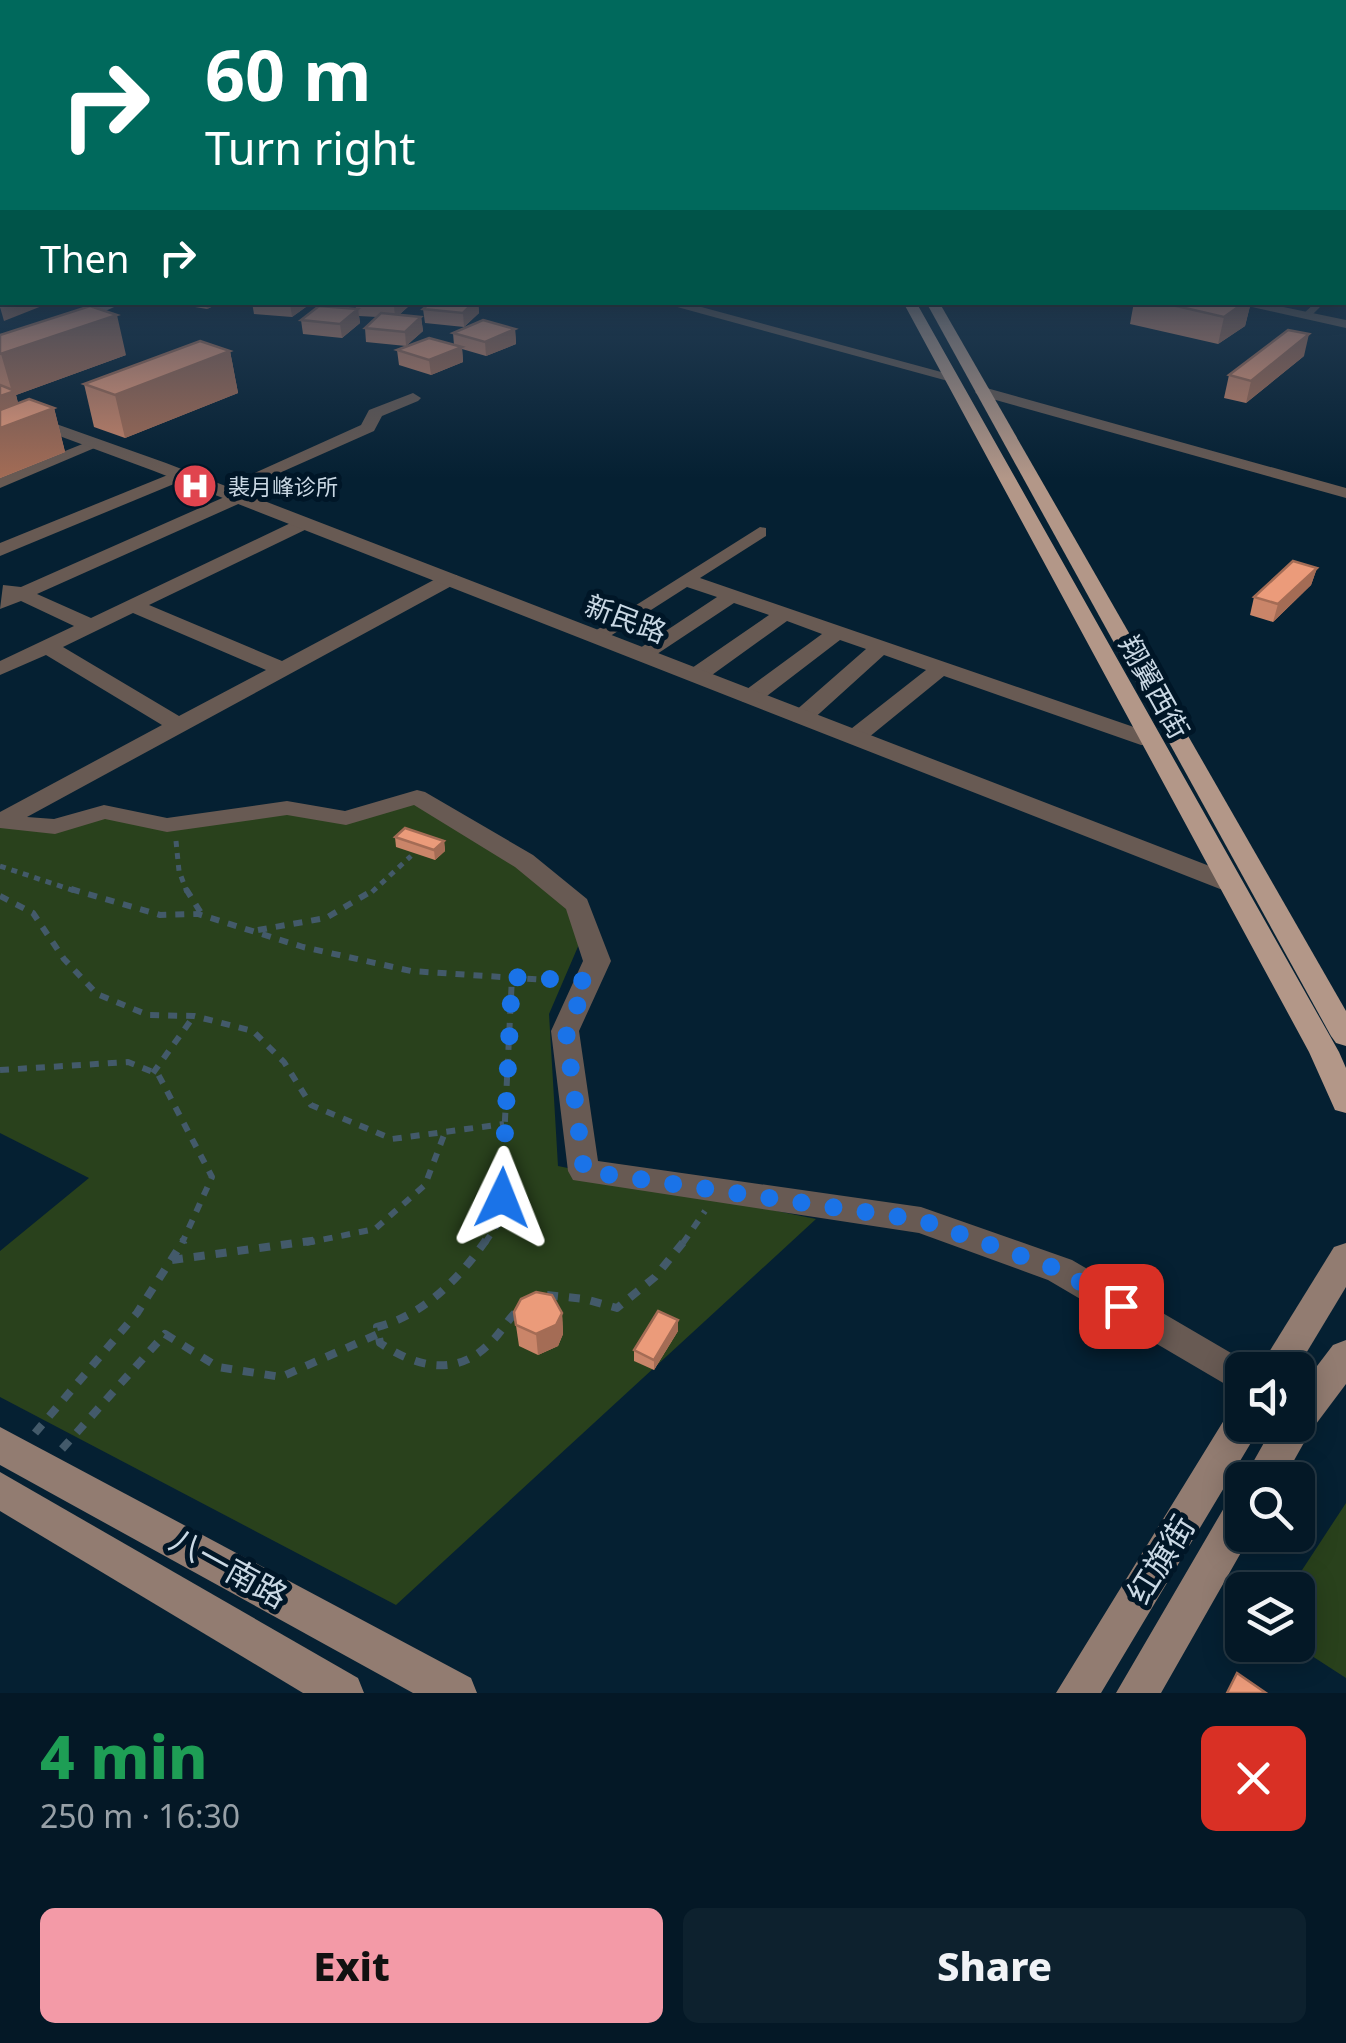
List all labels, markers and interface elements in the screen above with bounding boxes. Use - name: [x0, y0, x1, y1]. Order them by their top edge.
- text: 60 m: [205, 26, 372, 122]
- icon: right: [40, 40, 170, 170]
- text: Turn right: [205, 117, 416, 178]
- icon: right: [150, 230, 205, 285]
- text: Then: [40, 232, 130, 284]
- hospital icon: 裴月峰诊所: [172, 463, 218, 509]
- place label: 裴月峰诊所: [228, 471, 338, 501]
- street label: 新民路: [580, 585, 672, 651]
- street label: 翔翼西街: [1111, 629, 1199, 745]
- position arrow: [450, 1146, 554, 1250]
- pin: [1079, 1264, 1164, 1349]
- icon: arrive: [1094, 1279, 1149, 1334]
- map controls: [1225, 1352, 1315, 1662]
- button: sound: [1225, 1352, 1315, 1442]
- button: search: [1225, 1462, 1315, 1552]
- street label: 红旗街: [1116, 1507, 1204, 1611]
- street label: 八一南路: [163, 1517, 295, 1617]
- button: layers: [1225, 1572, 1315, 1662]
- text: 4 min: [40, 1715, 208, 1797]
- button: close: [1201, 1726, 1306, 1831]
- text: 250 m · 16:30: [40, 1794, 240, 1837]
- button: Exit: [40, 1908, 663, 2023]
- button: Share: [683, 1908, 1306, 2023]

